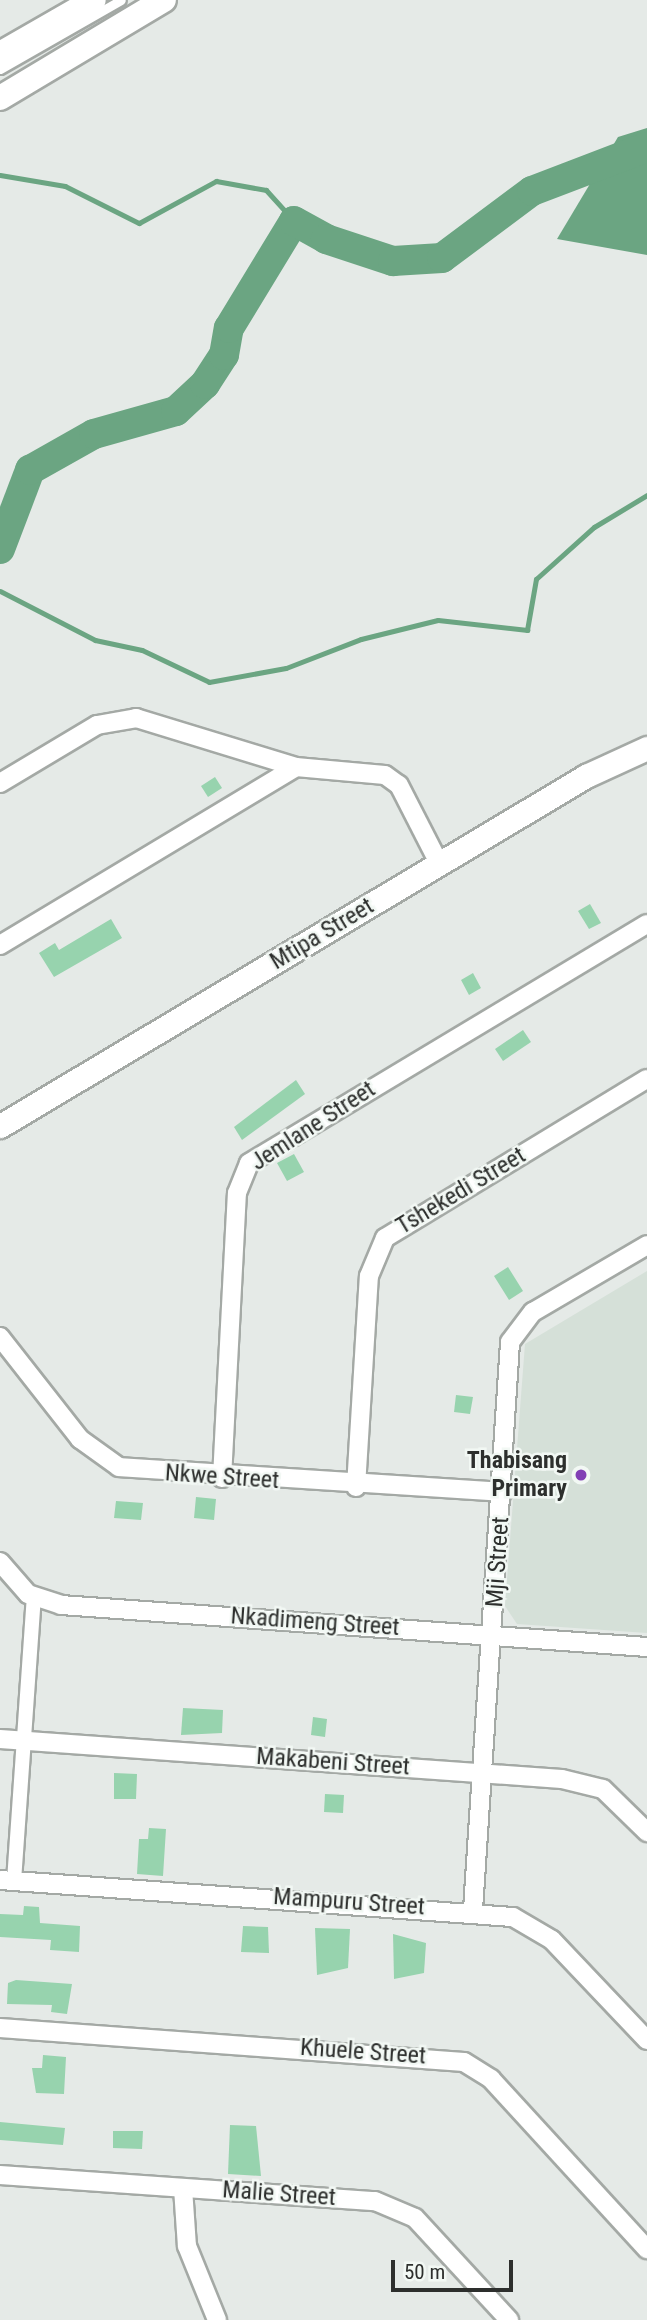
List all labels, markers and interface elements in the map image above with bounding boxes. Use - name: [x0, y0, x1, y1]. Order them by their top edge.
- street label: Mtipa Street: [265, 892, 379, 976]
- street label: Jemlane Street: [245, 1075, 381, 1177]
- street label: Tshekedi Street: [391, 1141, 531, 1241]
- place label: Thabisang Primary: [467, 1447, 567, 1503]
- street label: Nkwe Street: [164, 1459, 280, 1495]
- marker: Thabisang Primary: [573, 1467, 589, 1483]
- street label: Mji Street: [480, 1516, 516, 1608]
- street label: Nkadimeng Street: [230, 1602, 400, 1642]
- street label: Makabeni Street: [255, 1742, 411, 1782]
- street label: Mampuru Street: [272, 1882, 426, 1922]
- street label: Khuele Street: [299, 2033, 427, 2071]
- street label: Malie Street: [221, 2176, 337, 2212]
- scale bar: [395, 2246, 518, 2290]
- text: 50 m: [404, 2260, 445, 2284]

